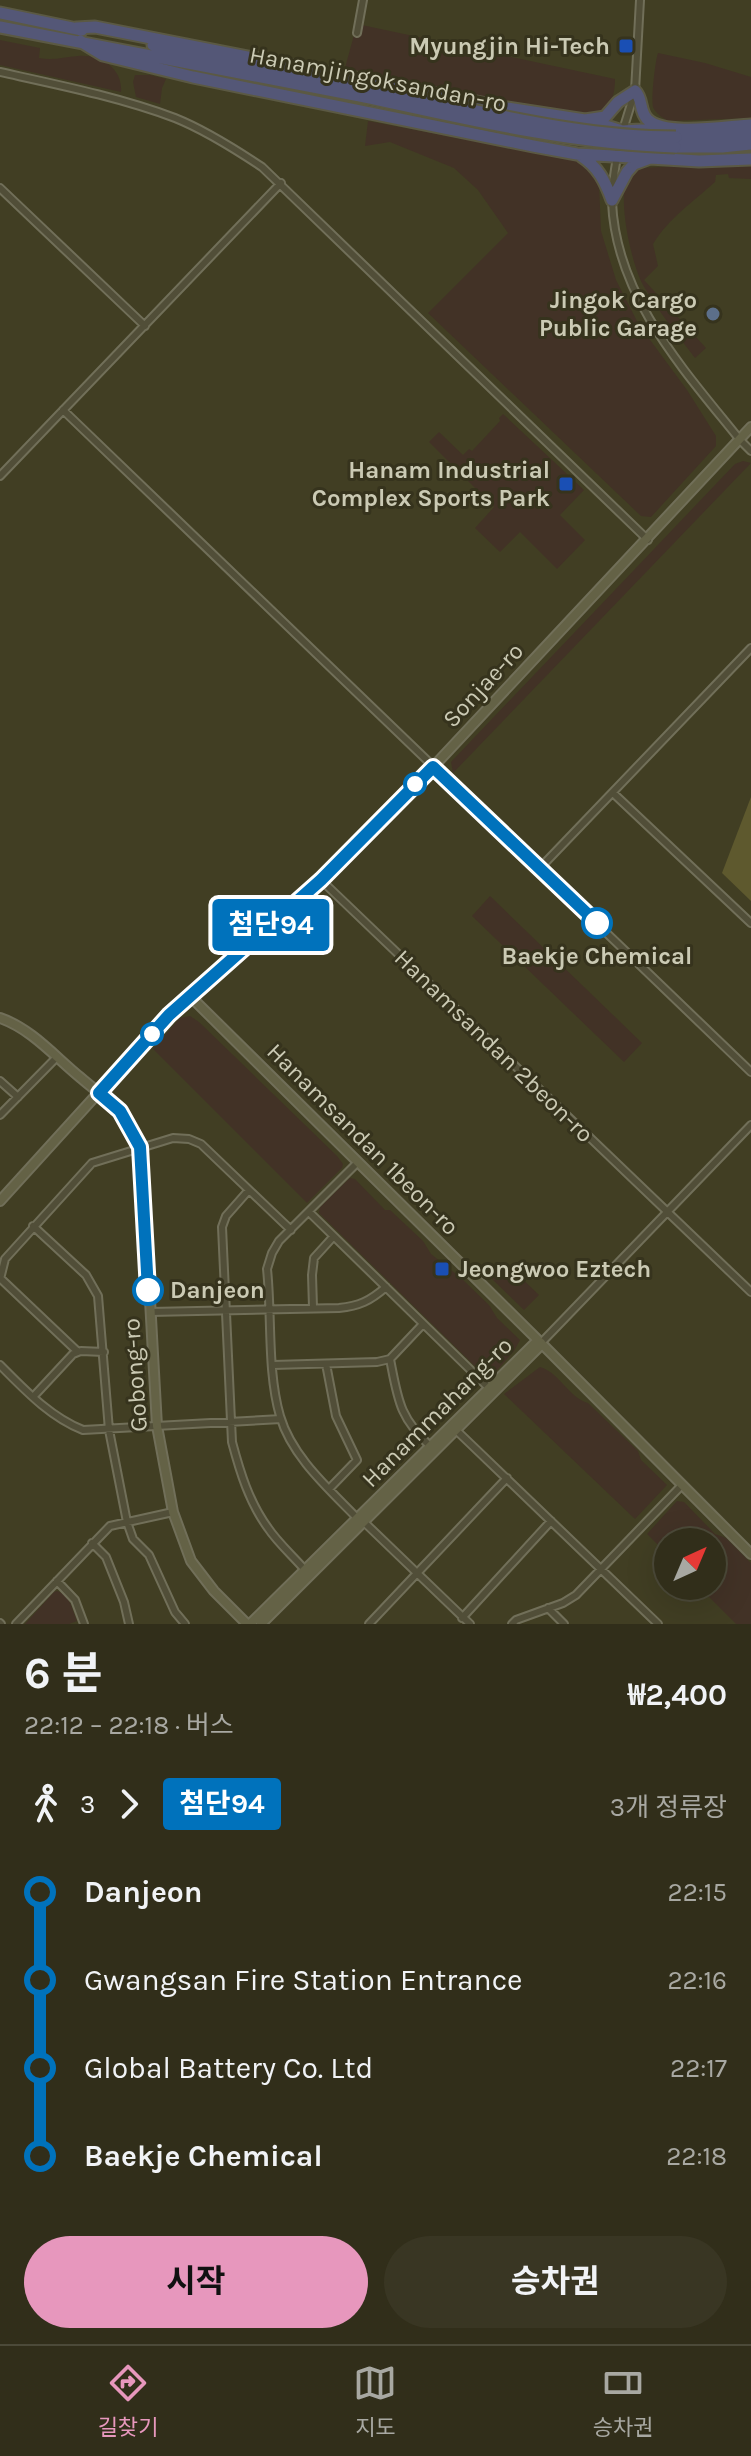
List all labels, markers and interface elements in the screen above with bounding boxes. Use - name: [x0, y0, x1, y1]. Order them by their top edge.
- place label: Myungjin Hi-Tech: [409, 32, 610, 60]
- marker: Myungjin Hi-Tech: [617, 37, 635, 55]
- street label: Hanamjingoksandan-ro: [247, 40, 509, 118]
- place label: Jingok Cargo Public Garage: [539, 286, 697, 342]
- marker: Jingok Cargo Public Garage: [704, 305, 722, 323]
- place label: Hanam Industrial Complex Sports Park: [312, 456, 550, 512]
- marker: Hanam Industrial Complex Sports Park: [557, 475, 575, 493]
- street label: Sonjae-ro: [437, 637, 529, 733]
- unlabelled marker: [404, 773, 426, 795]
- line badge: 첨단94: [215, 899, 327, 951]
- text: 첨단94: [228, 908, 314, 941]
- marker: Baekje Chemical: [582, 908, 612, 938]
- place label: Baekje Chemical: [502, 942, 692, 970]
- street label: Hanamsandan 2beon-ro: [389, 944, 599, 1148]
- unlabelled marker: [141, 1023, 163, 1045]
- street label: Hanamsandan 1beon-ro: [261, 1037, 465, 1241]
- place label: Jeongwoo Eztech: [458, 1255, 651, 1283]
- marker: Jeongwoo Eztech: [433, 1260, 451, 1278]
- marker: Danjeon: [133, 1275, 163, 1305]
- place label: Danjeon: [170, 1276, 265, 1304]
- street label: Gobong-ro: [117, 1317, 153, 1433]
- street label: Hanammahang-ro: [356, 1331, 518, 1493]
- north arrow: [654, 1528, 726, 1600]
- map controls: [654, 1528, 726, 1600]
- text: 6 분: [24, 1648, 102, 1699]
- text: ₩2,400: [628, 1677, 727, 1713]
- text: 22:12 – 22:18 · 버스: [24, 1710, 234, 1741]
- icon: walk: [24, 1782, 68, 1826]
- icon: forward: [107, 1782, 151, 1826]
- text: 첨단94: [179, 1787, 265, 1820]
- text: 3: [80, 1789, 95, 1820]
- text: 3개 정류장: [610, 1792, 727, 1823]
- text: Danjeon: [84, 1874, 202, 1910]
- text: 22:15: [668, 1877, 727, 1908]
- text: Gwangsan Fire Station Entrance: [84, 1962, 523, 1998]
- text: 22:16: [667, 1965, 727, 1996]
- text: Global Battery Co. Ltd: [84, 2050, 373, 2086]
- text: 22:17: [670, 2053, 727, 2084]
- text: Baekje Chemical: [84, 2138, 323, 2174]
- text: 22:18: [666, 2141, 727, 2172]
- button: 시작: [24, 2236, 368, 2328]
- button: 승차권: [384, 2236, 727, 2328]
- tab: 길찾기: [98, 2361, 158, 2441]
- tab: 지도: [353, 2361, 397, 2441]
- tab: 승차권: [593, 2361, 653, 2441]

